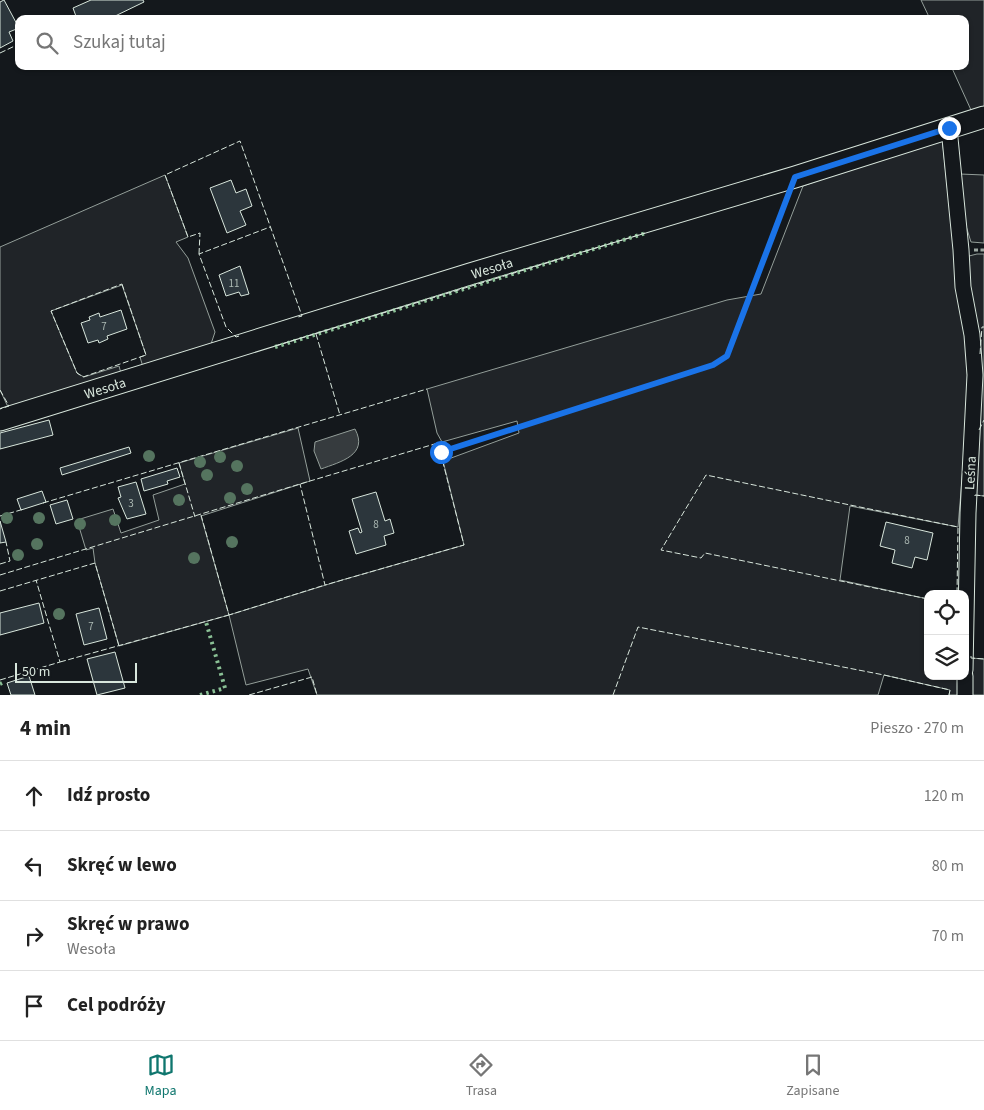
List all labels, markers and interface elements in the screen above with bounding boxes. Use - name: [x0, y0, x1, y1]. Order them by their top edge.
- search box: [15, 15, 969, 70]
- icon: search: [33, 29, 61, 57]
- text: Szukaj tutaj: [73, 29, 166, 56]
- route end: [938, 117, 961, 140]
- street label: Wesoła: [469, 253, 516, 285]
- house number: 11: [229, 276, 239, 291]
- house number: 7: [101, 319, 107, 334]
- street label: Wesoła: [82, 373, 129, 405]
- route start: [430, 441, 453, 464]
- street label: Leśna: [960, 455, 982, 491]
- house number: 3: [128, 496, 134, 511]
- house number: 8: [373, 517, 379, 532]
- house number: 8: [904, 533, 910, 548]
- map controls: [924, 590, 969, 680]
- button: locate: [924, 590, 969, 635]
- house number: 7: [88, 619, 94, 634]
- button: layers: [924, 635, 969, 680]
- scale bar: [15, 660, 138, 683]
- text: 50 m: [22, 662, 50, 682]
- text: 4 min: [20, 713, 71, 743]
- text: Pieszo · 270 m: [870, 717, 964, 739]
- icon: ahead: [20, 782, 48, 810]
- text: Idź prosto: [67, 782, 150, 809]
- text: 120 m: [924, 785, 964, 807]
- icon: left: [20, 852, 48, 880]
- text: Skręć w lewo: [67, 852, 177, 879]
- text: 80 m: [932, 855, 964, 877]
- text: Skręć w prawo: [67, 911, 189, 938]
- icon: right: [20, 922, 48, 950]
- text: 70 m: [932, 925, 964, 947]
- text: Wesoła: [67, 938, 116, 960]
- icon: arrive: [20, 992, 48, 1020]
- text: Cel podróży: [67, 992, 166, 1019]
- tab: Mapa: [145, 1051, 176, 1101]
- tab: Trasa: [466, 1051, 497, 1101]
- tab: Zapisane: [786, 1051, 839, 1101]

